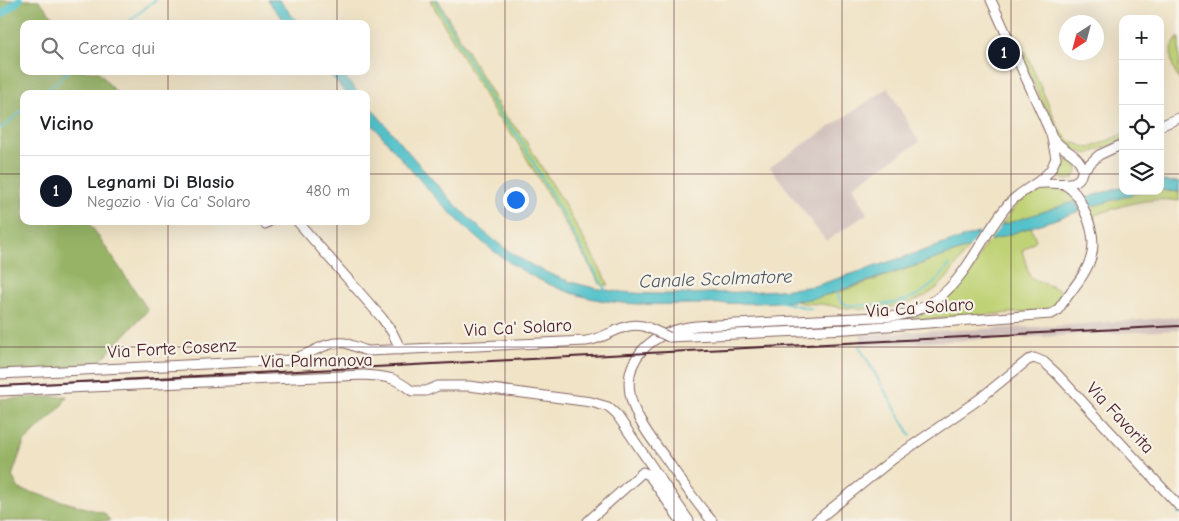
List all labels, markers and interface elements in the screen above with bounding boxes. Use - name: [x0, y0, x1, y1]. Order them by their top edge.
- north arrow: [1059, 15, 1104, 60]
- map controls: [1119, 15, 1164, 195]
- button: +: [1119, 15, 1164, 60]
- search box: [20, 20, 370, 75]
- icon: search: [38, 34, 66, 62]
- pin: 1: [988, 34, 1020, 72]
- text: Cerca qui: [78, 37, 155, 59]
- button: −: [1119, 60, 1164, 105]
- button: locate: [1119, 105, 1164, 150]
- text: Vicino: [40, 111, 94, 135]
- button: layers: [1119, 150, 1164, 195]
- text: Legnami Di Blasio: [87, 171, 234, 193]
- text: 1: [53, 182, 59, 200]
- text: 480 m: [306, 182, 350, 200]
- your location: [503, 187, 529, 213]
- text: Negozio · Via Ca' Solaro: [87, 193, 251, 211]
- water label: Canale Scolmatore: [639, 265, 793, 293]
- street label: Via Ca' Solaro: [865, 294, 975, 322]
- street label: Via Ca' Solaro: [464, 315, 572, 341]
- street label: Via Forte Cosenz: [107, 335, 237, 363]
- street label: Via Palmanova: [261, 350, 373, 372]
- street label: Via Favorita: [1082, 378, 1158, 458]

